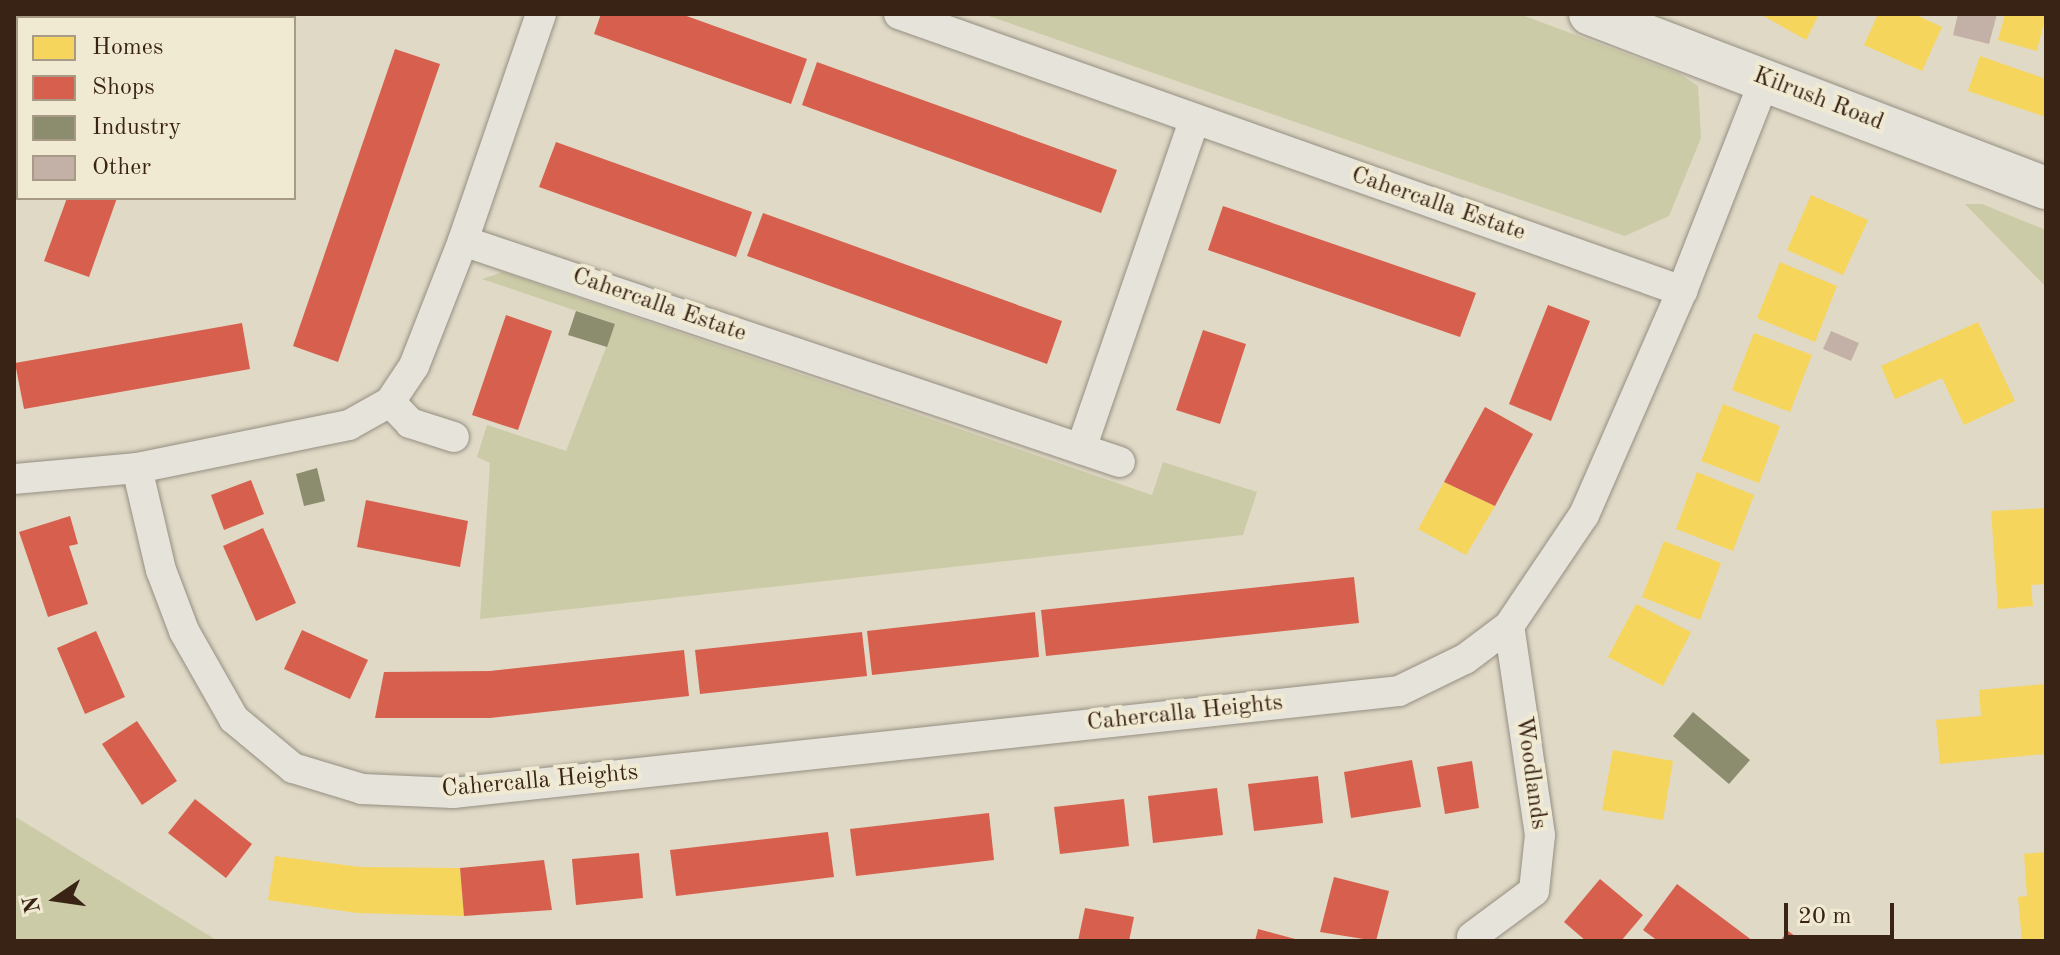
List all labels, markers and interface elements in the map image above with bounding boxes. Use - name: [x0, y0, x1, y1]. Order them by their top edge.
- legend: [16, 16, 296, 200]
- text: Homes: [92, 36, 163, 60]
- street label: Kilrush Road: [1749, 62, 1887, 138]
- text: Shops: [92, 76, 155, 100]
- text: Industry: [92, 116, 181, 140]
- text: Other: [92, 156, 151, 180]
- street label: Cahercalla Estate: [1347, 162, 1529, 248]
- street label: Cahercalla Estate: [568, 263, 750, 349]
- street label: Cahercalla Heights: [1086, 689, 1284, 739]
- street label: Woodlands: [1508, 715, 1552, 831]
- street label: Cahercalla Heights: [441, 759, 639, 805]
- north arrow: [16, 859, 96, 939]
- scale bar: [1788, 887, 1898, 937]
- text: N: [20, 894, 45, 915]
- text: 20 m: [1798, 905, 1852, 929]

